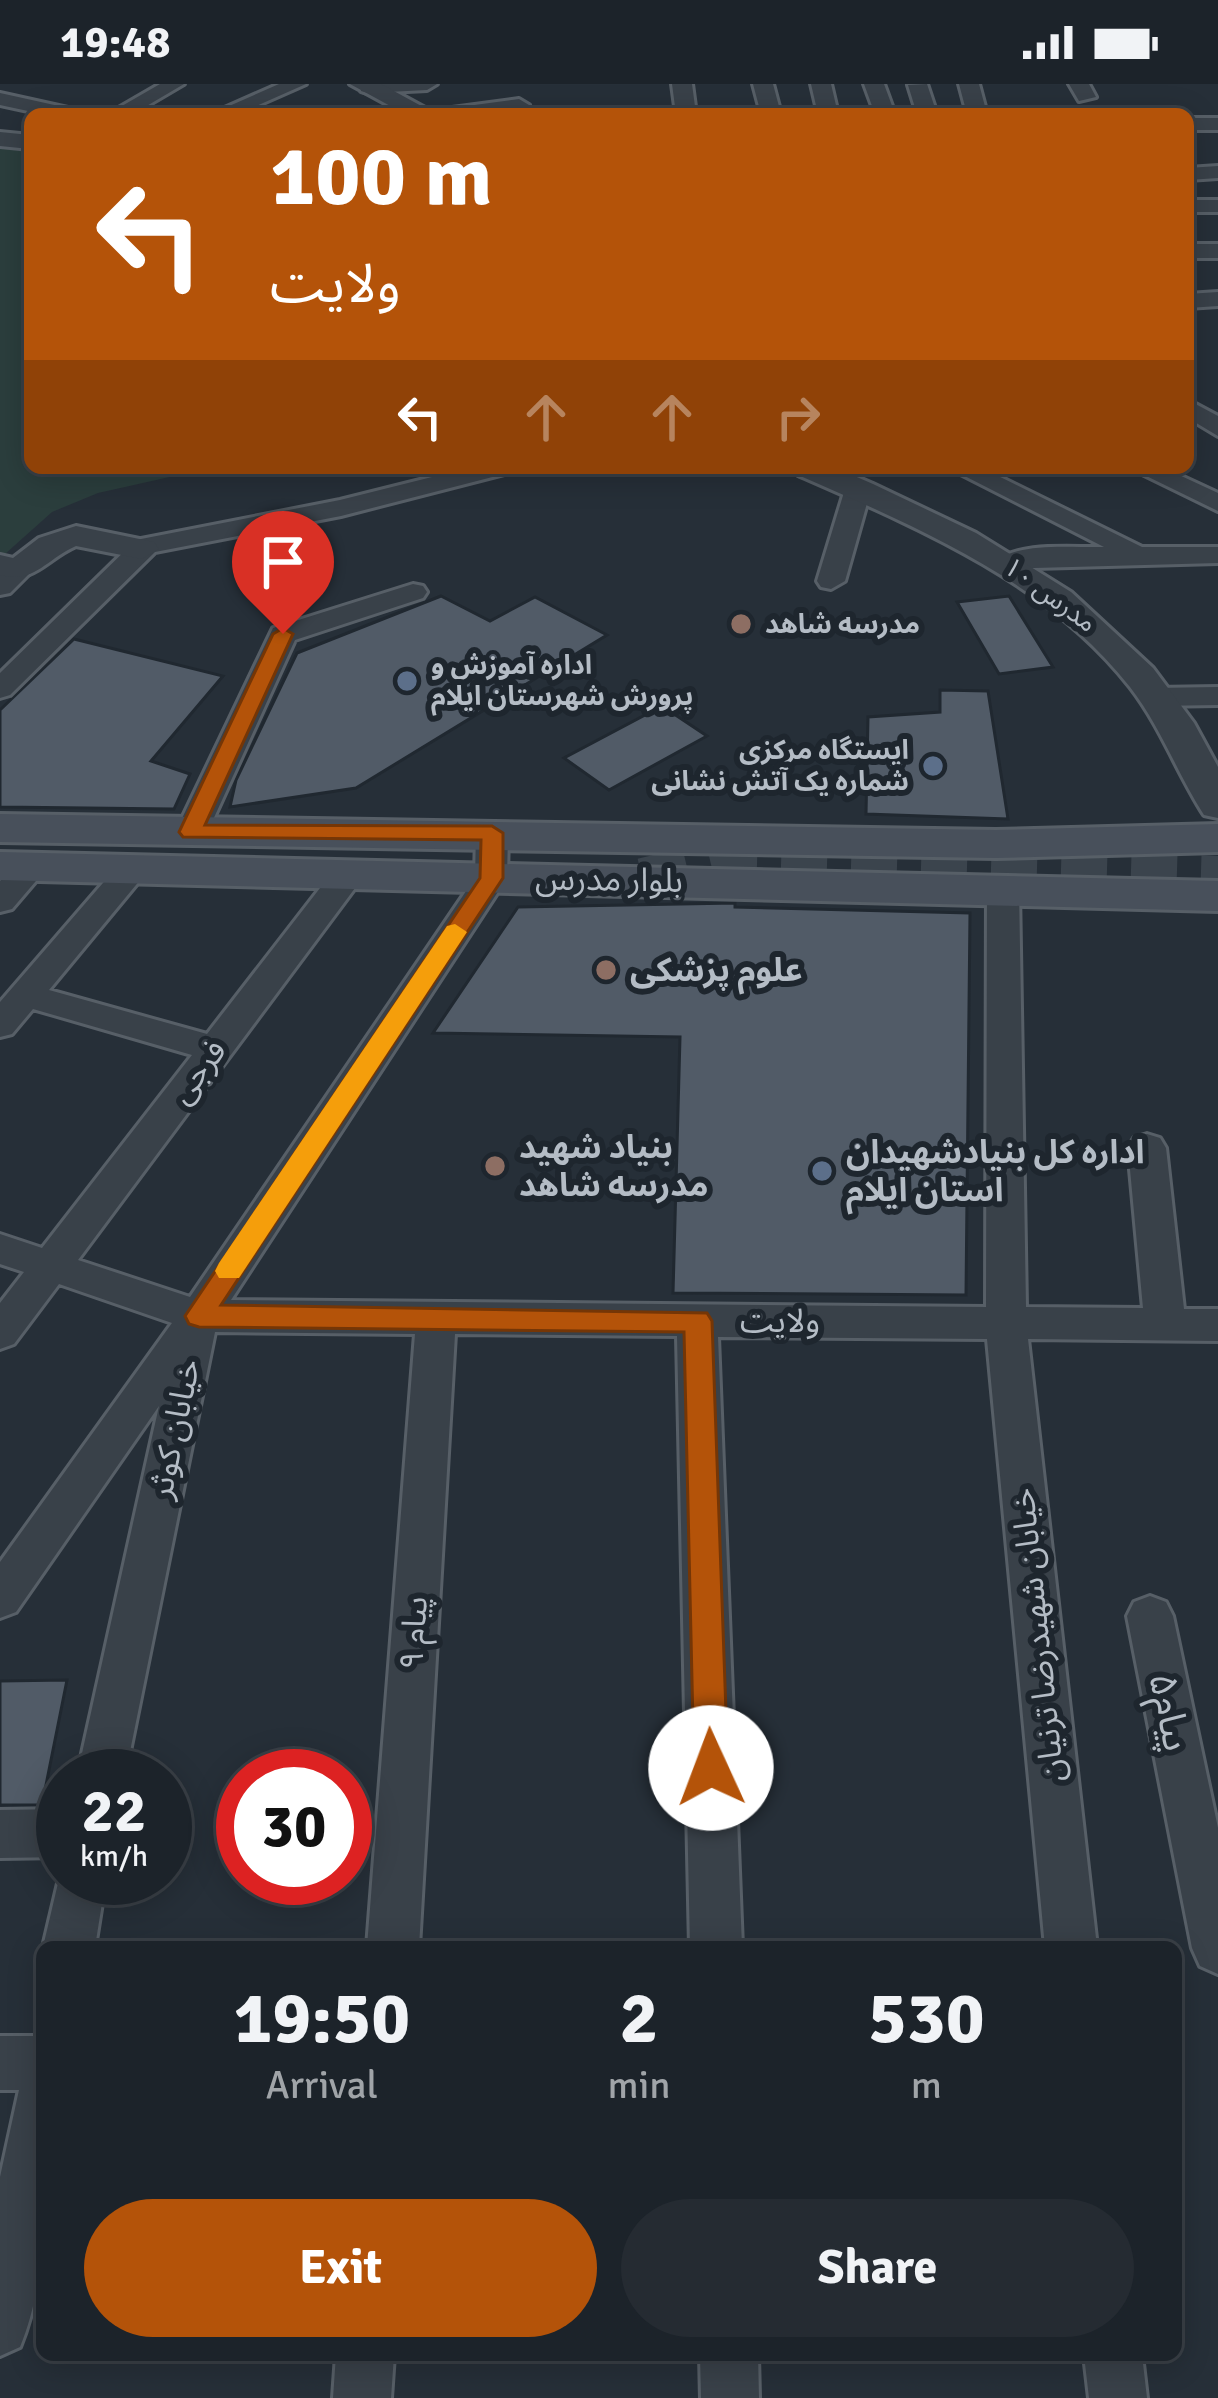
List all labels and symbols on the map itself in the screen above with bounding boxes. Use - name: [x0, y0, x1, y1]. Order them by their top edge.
- pin: [232, 511, 334, 634]
- street label: مدرس ۱۰: [997, 550, 1103, 640]
- place label: مدرسه شاهد: [765, 608, 920, 641]
- marker: مدرسه شاهد: [728, 611, 754, 637]
- place label: اداره آموزش و پرورش شهرستان ایلام: [431, 649, 693, 716]
- marker: اداره آموزش و پرورش شهرستان ایلام: [394, 668, 420, 694]
- place label: ایستگاه مرکزی شماره یک آتش نشانی: [651, 734, 909, 798]
- marker: ایستگاه مرکزی شماره یک آتش نشانی: [920, 753, 946, 779]
- street label: بلوار مدرس: [535, 858, 683, 902]
- place label: علوم پزشکی: [630, 950, 803, 995]
- marker: علوم پزشکی: [593, 957, 619, 983]
- street label: فرجی: [160, 1032, 236, 1112]
- place label: بنیاد شهید مدرسه شاهد: [519, 1127, 708, 1206]
- place label: اداره کل بنیادشهیدان استان ایلام: [846, 1132, 1145, 1215]
- marker: بنیاد شهید مدرسه شاهد: [482, 1153, 508, 1179]
- marker: اداره کل بنیادشهیدان استان ایلام: [809, 1158, 835, 1184]
- street label: ولایت: [740, 1301, 820, 1342]
- street label: خیابان کوثر: [140, 1355, 210, 1504]
- street label: خیابان شهیدرضا ترنیان: [1002, 1486, 1074, 1784]
- street label: پیام ۹: [391, 1595, 440, 1672]
- street label: پیام۵: [1133, 1668, 1202, 1757]
- position arrow: [648, 1705, 774, 1831]
- speed limit sign: 30: [216, 1749, 372, 1905]

